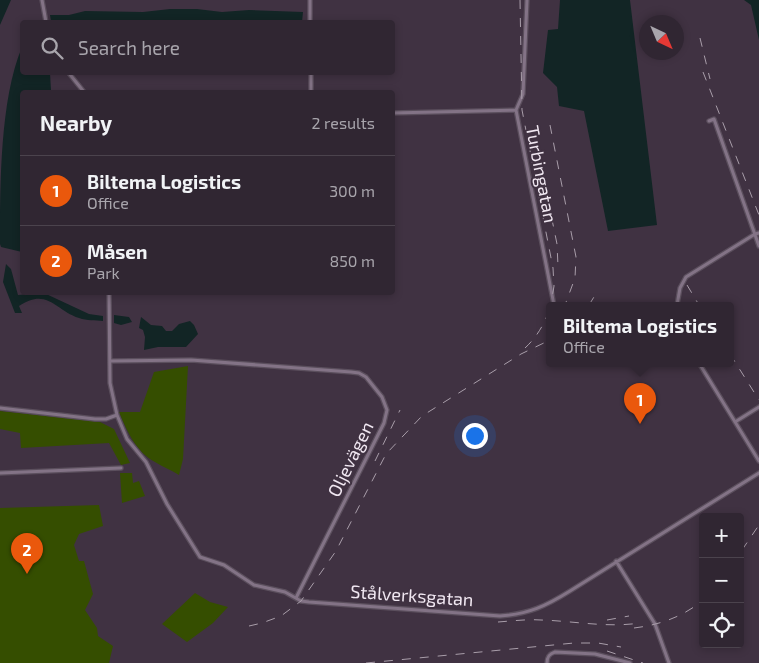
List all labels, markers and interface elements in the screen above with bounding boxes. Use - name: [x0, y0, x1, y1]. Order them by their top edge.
- north arrow: [639, 15, 684, 60]
- search box: [20, 20, 395, 75]
- icon: search: [38, 34, 66, 62]
- text: Search here: [78, 36, 180, 59]
- text: Nearby: [40, 110, 112, 135]
- text: 2 results: [312, 113, 375, 132]
- street label: Turbingatan: [522, 124, 562, 224]
- text: Biltema Logistics: [87, 170, 241, 193]
- text: 1: [53, 181, 59, 200]
- text: 300 m: [329, 181, 375, 200]
- text: Office: [87, 193, 129, 212]
- text: Måsen: [87, 240, 147, 263]
- text: 2: [51, 251, 61, 270]
- text: 850 m: [329, 251, 375, 270]
- text: Park: [87, 263, 120, 282]
- popup: [546, 302, 734, 367]
- text: Biltema Logistics: [563, 314, 717, 337]
- text: Office: [563, 337, 605, 356]
- pin: 1: [624, 383, 656, 424]
- street label: Oljevägen: [322, 418, 378, 500]
- your location: [462, 423, 488, 449]
- map controls: [699, 513, 744, 648]
- button: +: [699, 513, 744, 558]
- pin: 2: [11, 533, 43, 574]
- button: −: [699, 558, 744, 603]
- street label: Stålverksgatan: [350, 580, 474, 610]
- button: locate: [699, 603, 744, 648]

